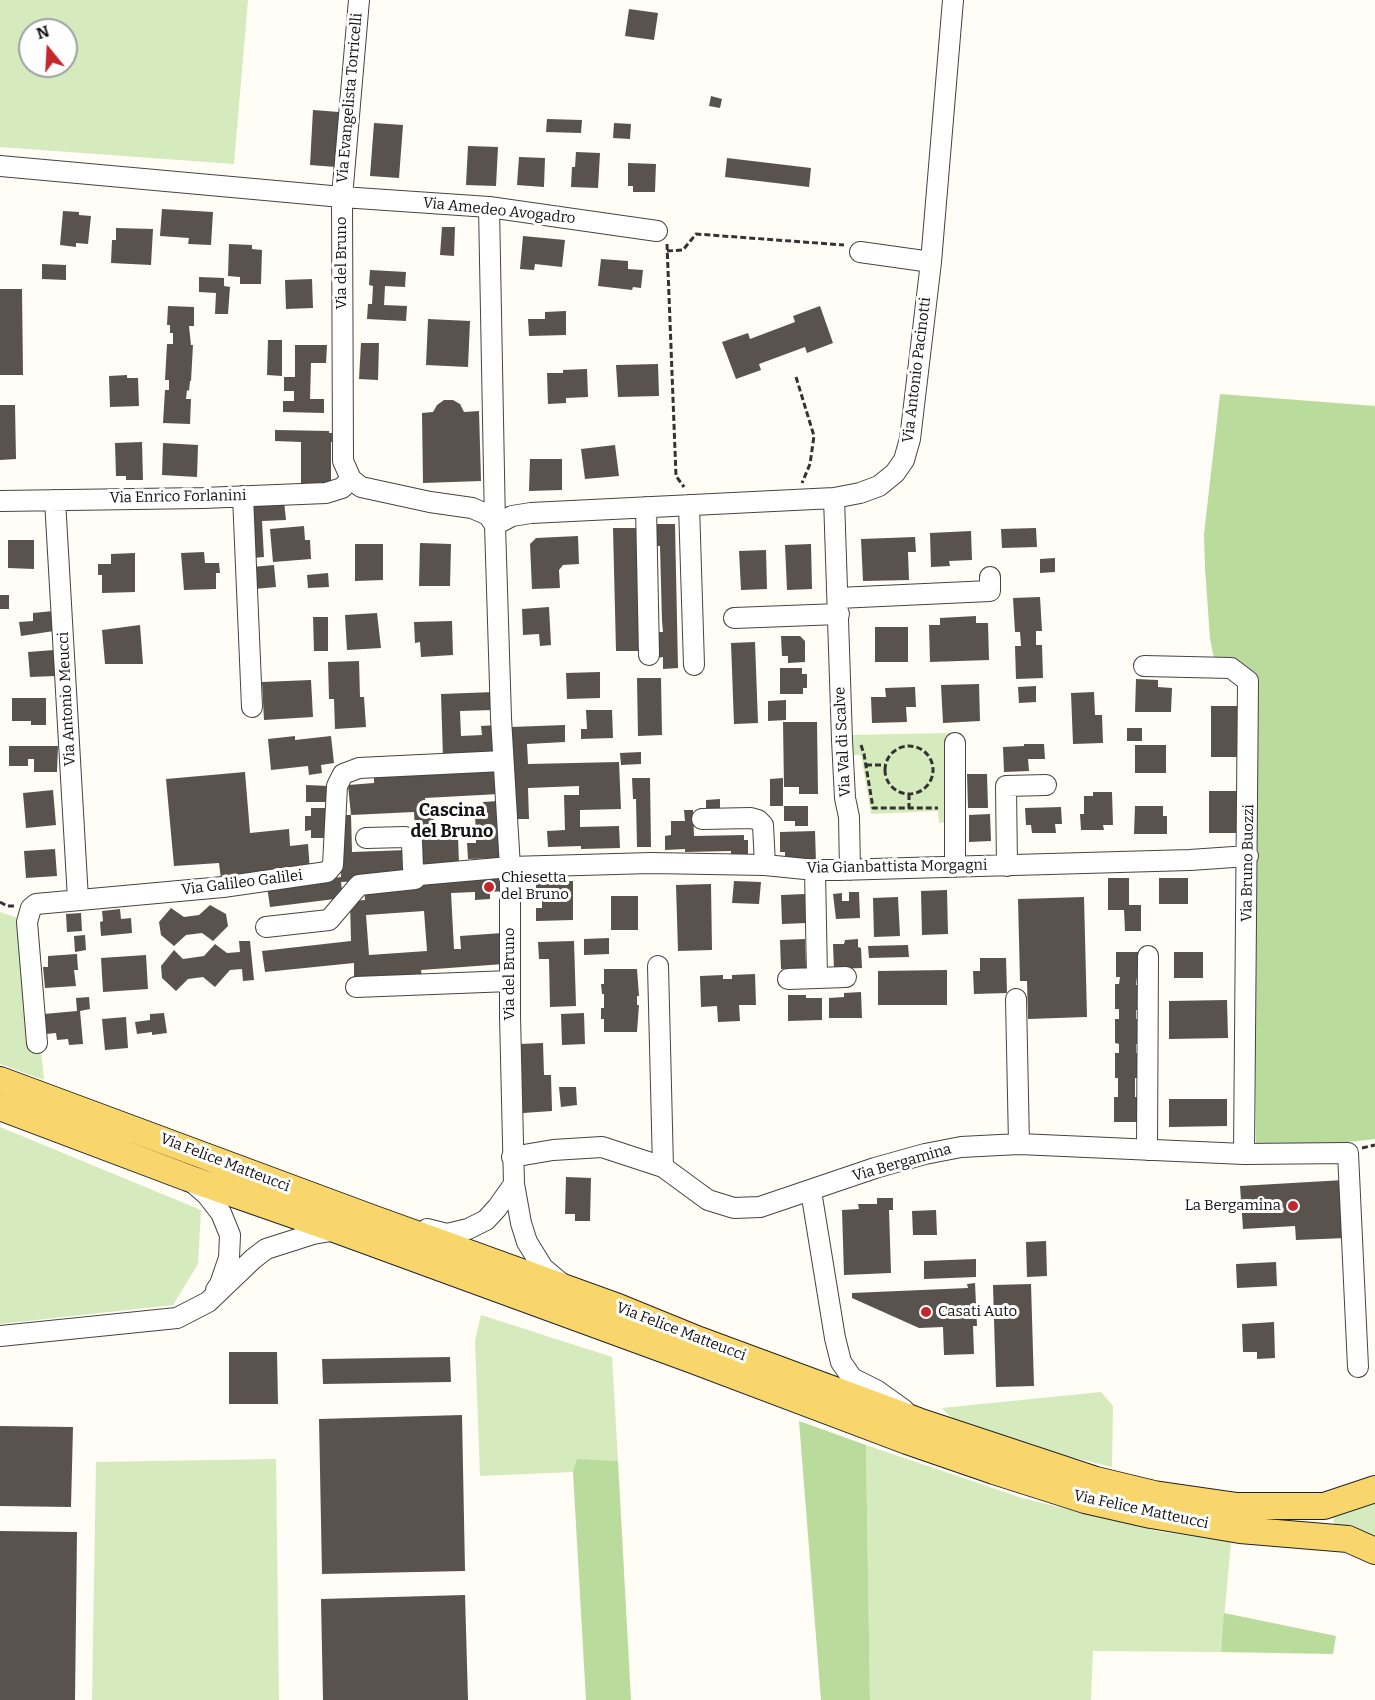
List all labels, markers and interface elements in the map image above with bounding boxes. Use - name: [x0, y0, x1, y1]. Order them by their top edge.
- street label: Via Evangelista Torricelli: [334, 12, 366, 184]
- north arrow: [18, 18, 78, 78]
- text: N: [34, 21, 52, 43]
- street label: Via Amedeo Avogadro: [422, 194, 576, 228]
- street label: Via del Bruno: [333, 217, 351, 309]
- street label: Via Antonio Pacinotti: [899, 296, 935, 444]
- street label: Via Enrico Forlanini: [109, 487, 247, 507]
- street label: Via Antonio Meucci: [54, 631, 80, 767]
- street label: Via Val di Scalve: [831, 686, 855, 798]
- district label: Cascina del Bruno: [411, 800, 493, 842]
- street label: Via Bruno Buozzi: [1238, 804, 1258, 922]
- street label: Via Gianbattista Morgagni: [806, 856, 988, 878]
- street label: Via Galileo Galilei: [180, 867, 304, 899]
- place label: Chiesetta del Bruno: [501, 869, 569, 904]
- marker: Chiesetta del Bruno: [482, 880, 496, 894]
- street label: Via del Bruno: [501, 928, 519, 1020]
- street label: Via Felice Matteucci: [158, 1130, 292, 1196]
- street label: Via Bergamina: [850, 1140, 954, 1186]
- place label: La Bergamina: [1185, 1197, 1281, 1215]
- marker: La Bergamina: [1286, 1199, 1300, 1213]
- street label: Via Felice Matteucci: [614, 1299, 748, 1365]
- place label: Casati Auto: [938, 1303, 1017, 1321]
- marker: Casati Auto: [919, 1305, 933, 1319]
- street label: Via Felice Matteucci: [1072, 1487, 1210, 1533]

